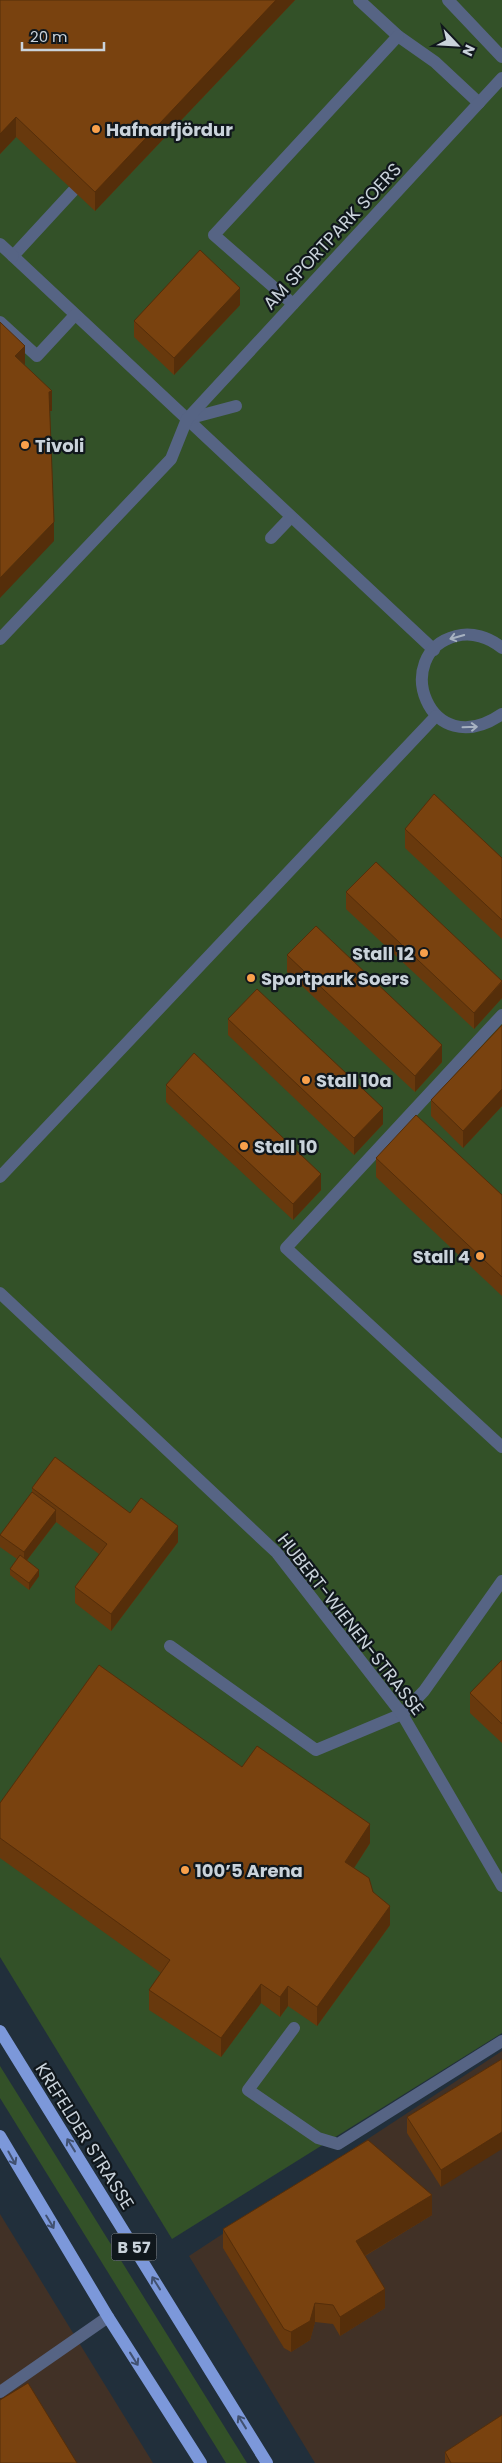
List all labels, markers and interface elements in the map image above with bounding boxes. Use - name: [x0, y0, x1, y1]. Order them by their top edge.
- scale bar: [22, 20, 105, 52]
- north arrow: [432, 20, 482, 70]
- text: 20 m: [30, 26, 68, 47]
- text: N: [457, 41, 480, 59]
- place label: Hafnarfjördur: [106, 117, 233, 142]
- marker: Hafnarfjördur: [90, 123, 102, 135]
- street label: AM SPORTPARK SOERS: [257, 157, 407, 315]
- place label: Tivoli: [35, 433, 84, 458]
- marker: Tivoli: [19, 439, 31, 451]
- one-way arrow: [449, 632, 465, 642]
- one-way arrow: [461, 722, 477, 731]
- place label: Stall 12: [352, 941, 414, 966]
- marker: Stall 12: [418, 947, 430, 959]
- place label: Sportpark Soers: [261, 966, 409, 991]
- marker: Sportpark Soers: [245, 972, 257, 984]
- place label: Stall 10a: [316, 1068, 392, 1093]
- marker: Stall 10a: [300, 1074, 312, 1086]
- place label: Stall 10: [254, 1134, 318, 1159]
- marker: Stall 10: [238, 1140, 250, 1152]
- place label: Stall 4: [413, 1244, 470, 1269]
- marker: Stall 4: [474, 1250, 486, 1262]
- street label: HUBERT-WIENEN-STRASSE: [272, 1528, 430, 1720]
- place label: 100’5 Arena: [195, 1858, 303, 1883]
- marker: 100’5 Arena: [179, 1864, 191, 1876]
- street label: KREFELDER STRASSE: [30, 2058, 140, 2214]
- one-way arrow: [65, 2139, 75, 2153]
- one-way arrow: [8, 2150, 18, 2165]
- one-way arrow: [46, 2214, 56, 2228]
- road number: B 57: [112, 2234, 156, 2260]
- one-way arrow: [151, 2277, 161, 2291]
- one-way arrow: [130, 2351, 140, 2365]
- one-way arrow: [236, 2415, 246, 2429]

